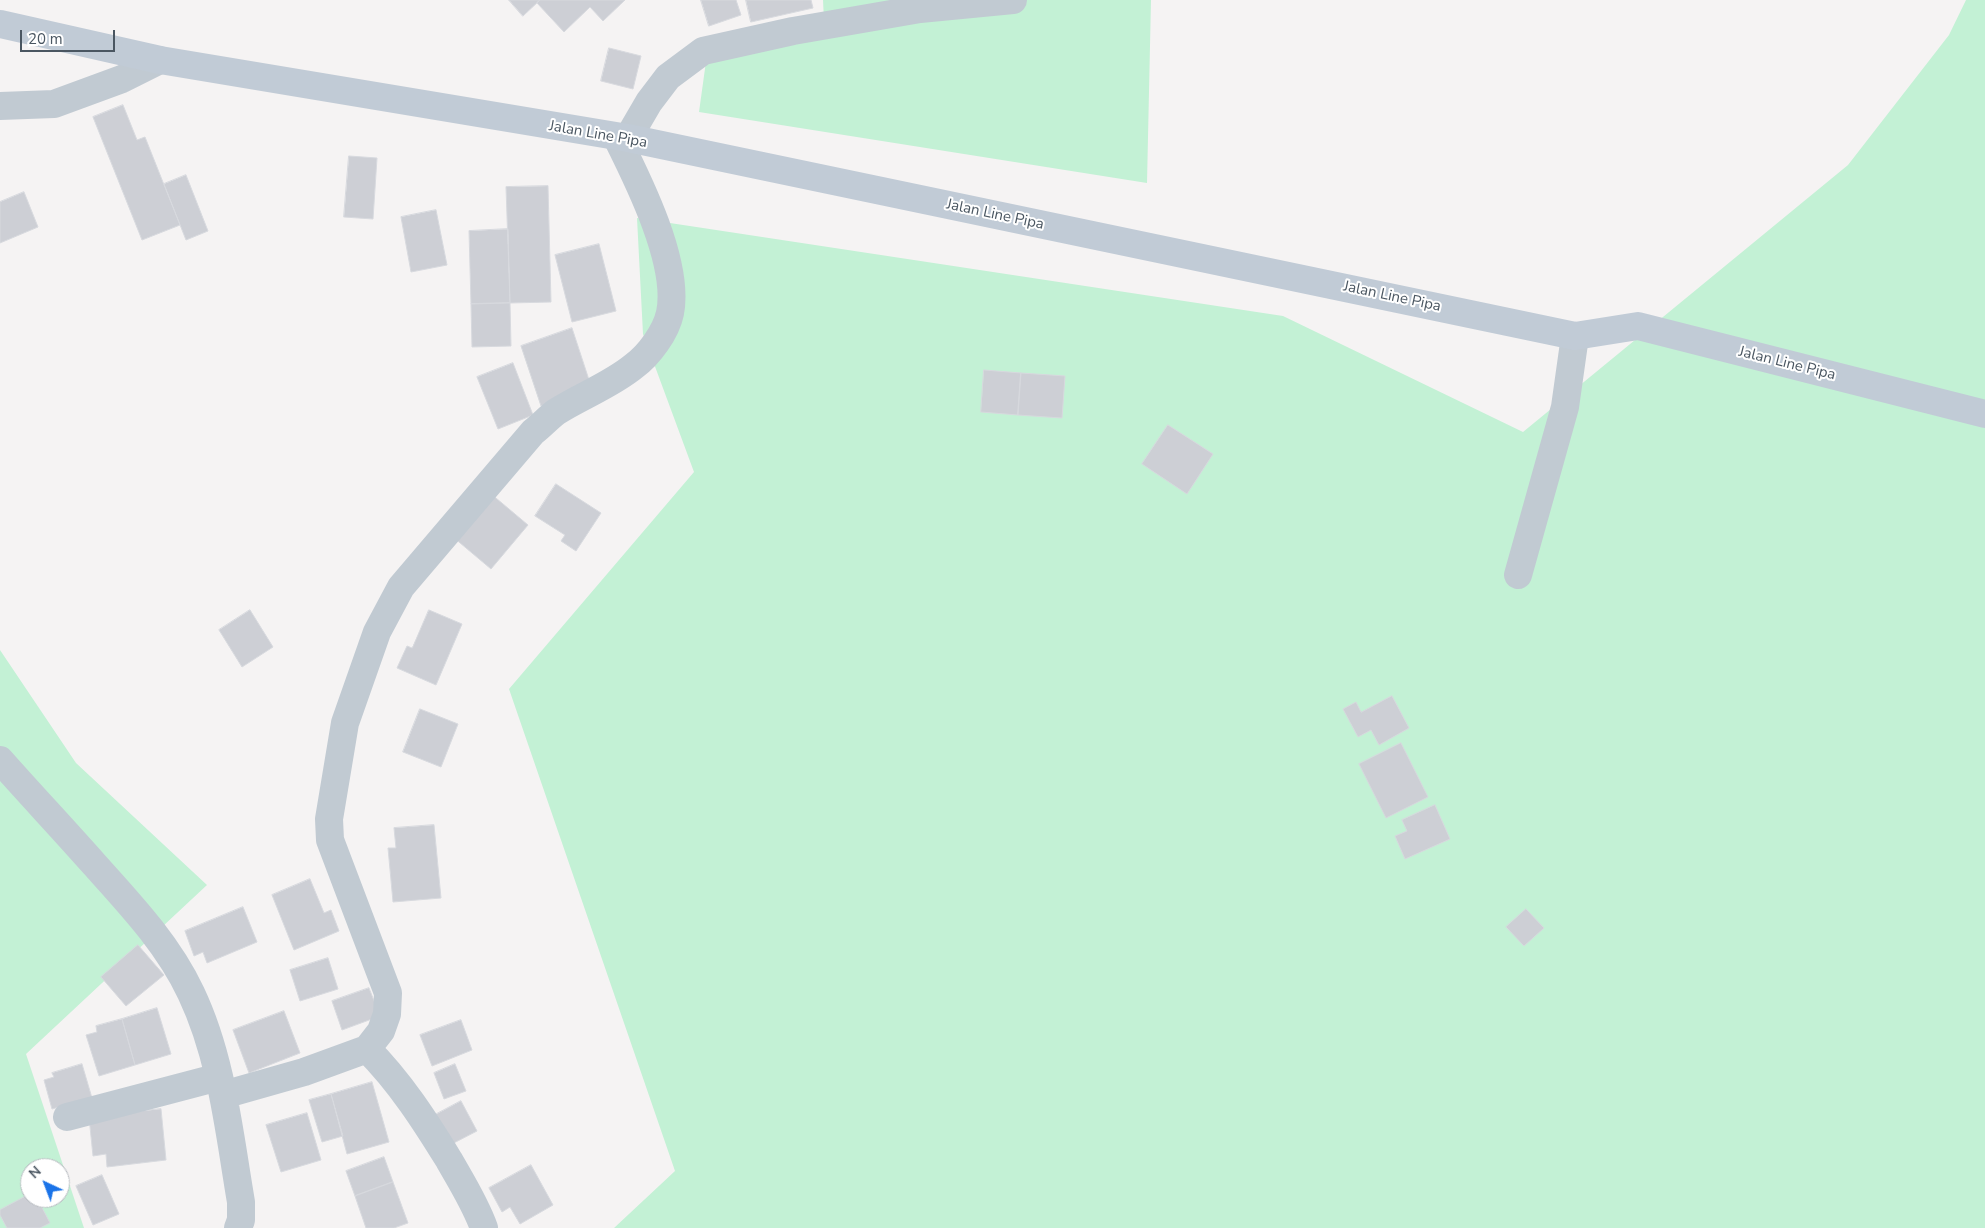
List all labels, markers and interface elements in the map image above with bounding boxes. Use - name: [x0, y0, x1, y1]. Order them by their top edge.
- scale bar: [22, 20, 118, 52]
- text: 20 m: [28, 29, 63, 49]
- street label: Jalan Line Pipa: [548, 118, 648, 152]
- street label: Jalan Line Pipa: [945, 196, 1045, 234]
- street label: Jalan Line Pipa: [1342, 278, 1442, 316]
- street label: Jalan Line Pipa: [1737, 343, 1837, 385]
- north arrow: [20, 1158, 70, 1208]
- text: N: [25, 1162, 45, 1183]

